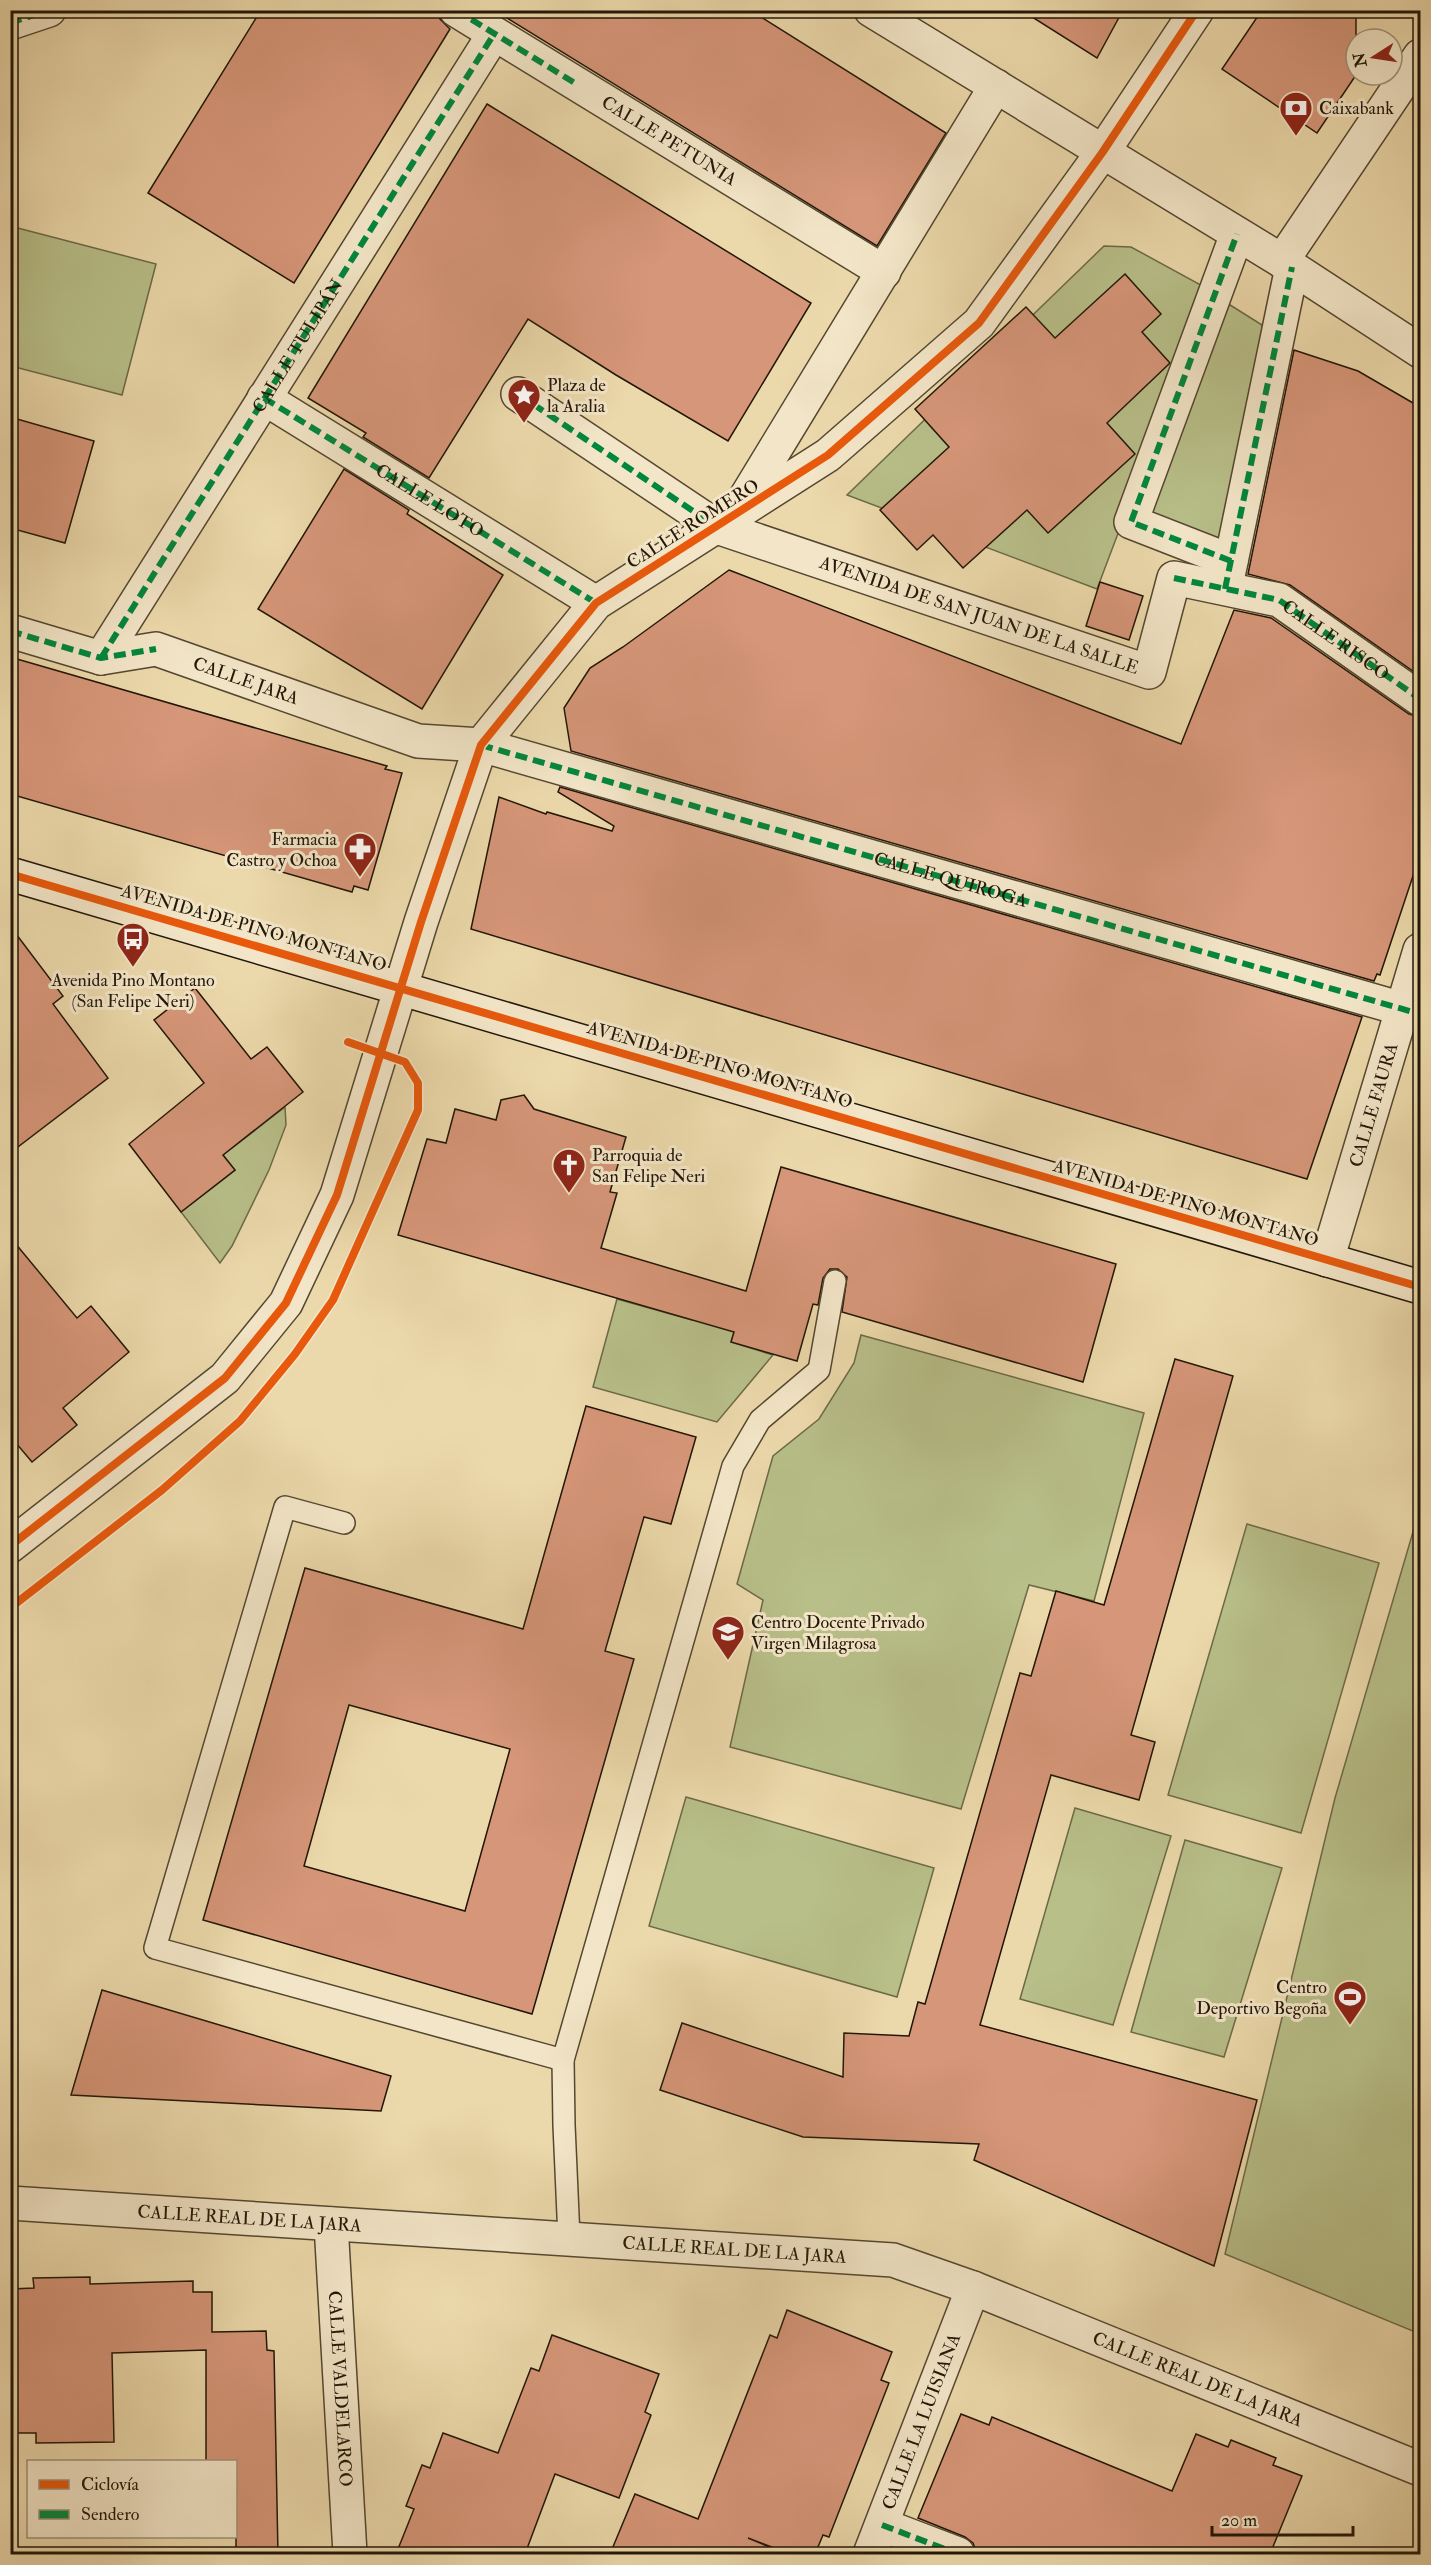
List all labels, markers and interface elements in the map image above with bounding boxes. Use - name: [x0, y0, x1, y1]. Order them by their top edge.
- north arrow: [1344, 27, 1404, 87]
- text: N: [1349, 50, 1372, 70]
- street label: CALLE PETUNIA: [597, 90, 742, 191]
- bank icon: Caixabank: [1278, 90, 1314, 137]
- place label: Caixabank: [1319, 97, 1394, 120]
- street label: CALLE TULIPÁN: [247, 275, 348, 417]
- place label: Plaza de la Aralia: [547, 374, 606, 418]
- place icon: Plaza de la Aralia: [506, 377, 542, 424]
- street label: CALLE LOTO: [371, 458, 488, 543]
- street label: CALLE ROMERO: [622, 474, 764, 574]
- street label: AVENIDA DE SAN JUAN DE LA SALLE: [816, 550, 1142, 679]
- street label: CALLE RISCO: [1278, 594, 1394, 685]
- street label: CALLE JARA: [190, 651, 302, 710]
- place label: Farmacia Castro y Ochoa: [226, 828, 338, 872]
- pharmacy icon: Farmacia Castro y Ochoa: [342, 831, 378, 878]
- street label: CALLE QUIROGA: [871, 847, 1031, 913]
- street label: AVENIDA DE PINO MONTANO: [118, 879, 389, 977]
- bus stop icon: Avenida Pino Montano (San Felipe Neri): [115, 921, 151, 968]
- place label: Avenida Pino Montano (San Felipe Neri): [50, 969, 215, 1013]
- street label: AVENIDA DE PINO MONTANO: [584, 1016, 855, 1114]
- street label: CALLE FAURA: [1344, 1039, 1403, 1170]
- place label: Parroquia de San Felipe Neri: [592, 1144, 706, 1188]
- church icon: Parroquia de San Felipe Neri: [551, 1147, 587, 1194]
- street label: AVENIDA DE PINO MONTANO: [1050, 1154, 1321, 1252]
- place label: Centro Docente Privado Virgen Milagrosa: [751, 1611, 925, 1655]
- school or university icon: Centro Docente Privado Virgen Milagrosa: [710, 1614, 746, 1661]
- place label: Centro Deportivo Begoña: [1196, 1976, 1328, 2020]
- sports icon: Centro Deportivo Begoña: [1332, 1979, 1368, 2026]
- street label: CALLE REAL DE LA JARA: [137, 2200, 363, 2237]
- street label: CALLE REAL DE LA JARA: [622, 2231, 848, 2269]
- street label: CALLE VALDELARCO: [323, 2290, 358, 2487]
- street label: CALLE REAL DE LA JARA: [1089, 2326, 1307, 2432]
- street label: CALLE LA LUISIANA: [877, 2330, 966, 2513]
- legend: [27, 2460, 237, 2538]
- text: Ciclovía: [81, 2473, 140, 2496]
- scale bar: [1212, 2499, 1353, 2537]
- text: Sendero: [81, 2503, 140, 2526]
- text: 20 m: [1221, 2509, 1257, 2532]

